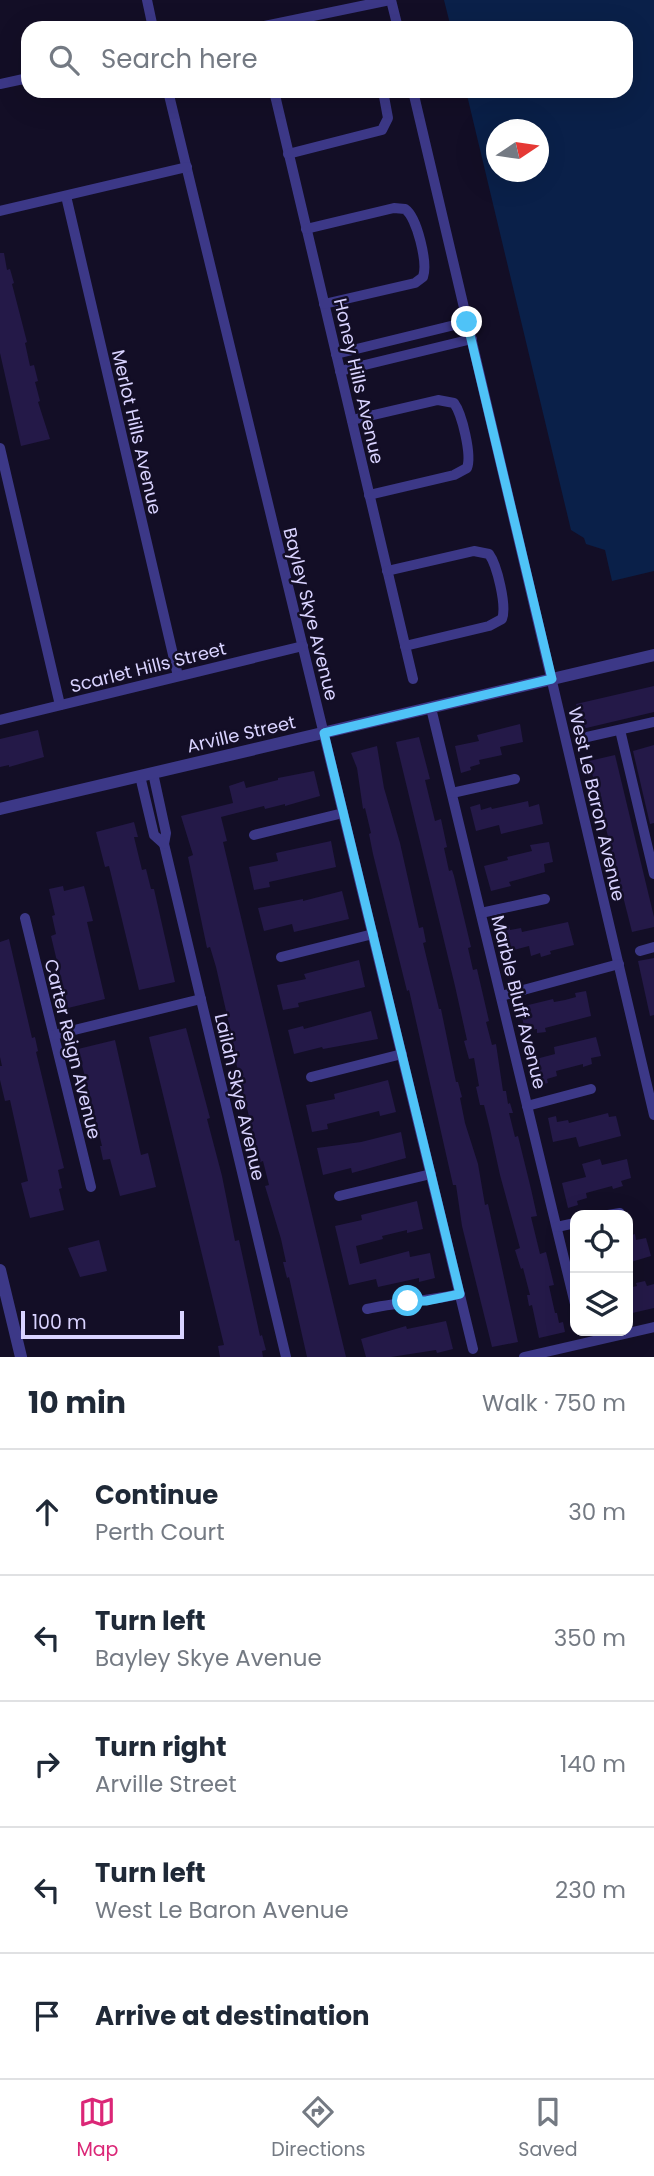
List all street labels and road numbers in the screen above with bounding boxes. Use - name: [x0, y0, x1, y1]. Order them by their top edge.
- street label: Honey Hills Avenue: [328, 296, 390, 466]
- street label: Merlot Hills Avenue: [106, 347, 168, 517]
- street label: Bayley Skye Avenue: [277, 525, 345, 703]
- street label: Scarlet Hills Street: [67, 636, 229, 698]
- street label: West Le Baron Avenue: [562, 704, 632, 904]
- street label: Arville Street: [184, 709, 298, 759]
- street label: Marble Bluff Avenue: [485, 913, 553, 1091]
- street label: Carter Reign Avenue: [39, 956, 107, 1142]
- street label: Lailah Skye Avenue: [209, 1011, 271, 1183]

